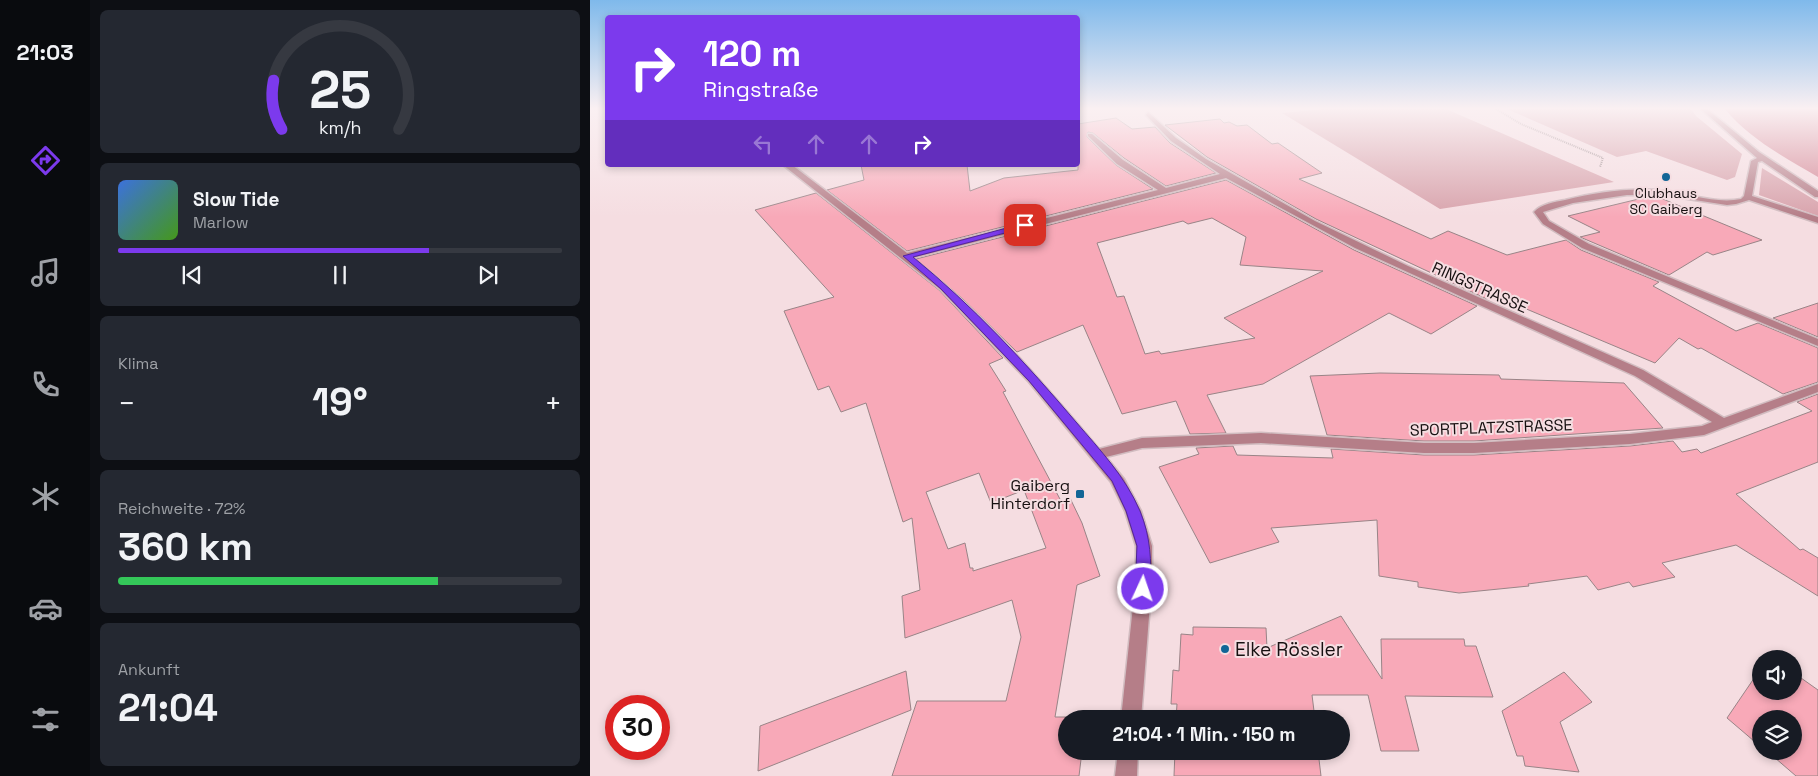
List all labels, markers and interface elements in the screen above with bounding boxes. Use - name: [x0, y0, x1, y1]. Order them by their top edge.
- text: 120 m: [703, 32, 801, 76]
- icon: right: [620, 35, 685, 100]
- text: 21:03: [16, 38, 74, 66]
- text: 25: [309, 57, 371, 123]
- text: Ringstraße: [703, 75, 819, 103]
- text: km/h: [319, 116, 361, 139]
- icon: left: [749, 130, 777, 158]
- icon: ahead: [802, 130, 830, 158]
- icon: ahead: [855, 130, 883, 158]
- icon: right: [908, 130, 936, 158]
- icon: directions: [28, 143, 63, 178]
- marker: Clubhaus SC Gaiberg: [1660, 171, 1672, 183]
- place label: Clubhaus SC Gaiberg: [1629, 184, 1703, 218]
- text: Slow Tide: [193, 187, 279, 212]
- pin: [1004, 204, 1046, 246]
- icon: arrive: [1011, 211, 1039, 239]
- text: Marlow: [193, 212, 249, 233]
- icon: music: [28, 255, 63, 290]
- street label: RINGSTRASSE: [1429, 257, 1531, 318]
- icon: previous: [178, 261, 206, 289]
- icon: pause: [326, 261, 354, 289]
- icon: next: [474, 261, 502, 289]
- text: Klima: [118, 353, 159, 374]
- icon: phone: [28, 367, 63, 402]
- text: 19°: [312, 378, 368, 426]
- text: −: [118, 385, 135, 421]
- text: +: [545, 385, 562, 421]
- street label: SPORTPLATZSTRASSE: [1409, 414, 1573, 441]
- place label: Gaiberg Hinterdorf: [990, 475, 1070, 514]
- icon: climate: [28, 479, 63, 514]
- marker: Gaiberg Hinterdorf: [1074, 488, 1086, 500]
- text: Reichweite · 72%: [118, 498, 245, 519]
- text: 360 km: [118, 523, 253, 571]
- position arrow: [1116, 562, 1168, 614]
- icon: car: [28, 591, 63, 626]
- place label: Elke Rössler: [1235, 637, 1343, 662]
- marker: Elke Rössler: [1219, 643, 1231, 655]
- map controls: [1752, 650, 1802, 760]
- button: sound: [1752, 650, 1802, 700]
- text: Ankunft: [118, 659, 180, 680]
- text: 21:04: [118, 684, 218, 732]
- speed limit sign: 30: [605, 695, 670, 760]
- icon: filters: [28, 702, 63, 737]
- button: layers: [1752, 710, 1802, 760]
- text: 21:04 · 1 Min. · 150 m: [1113, 722, 1295, 747]

